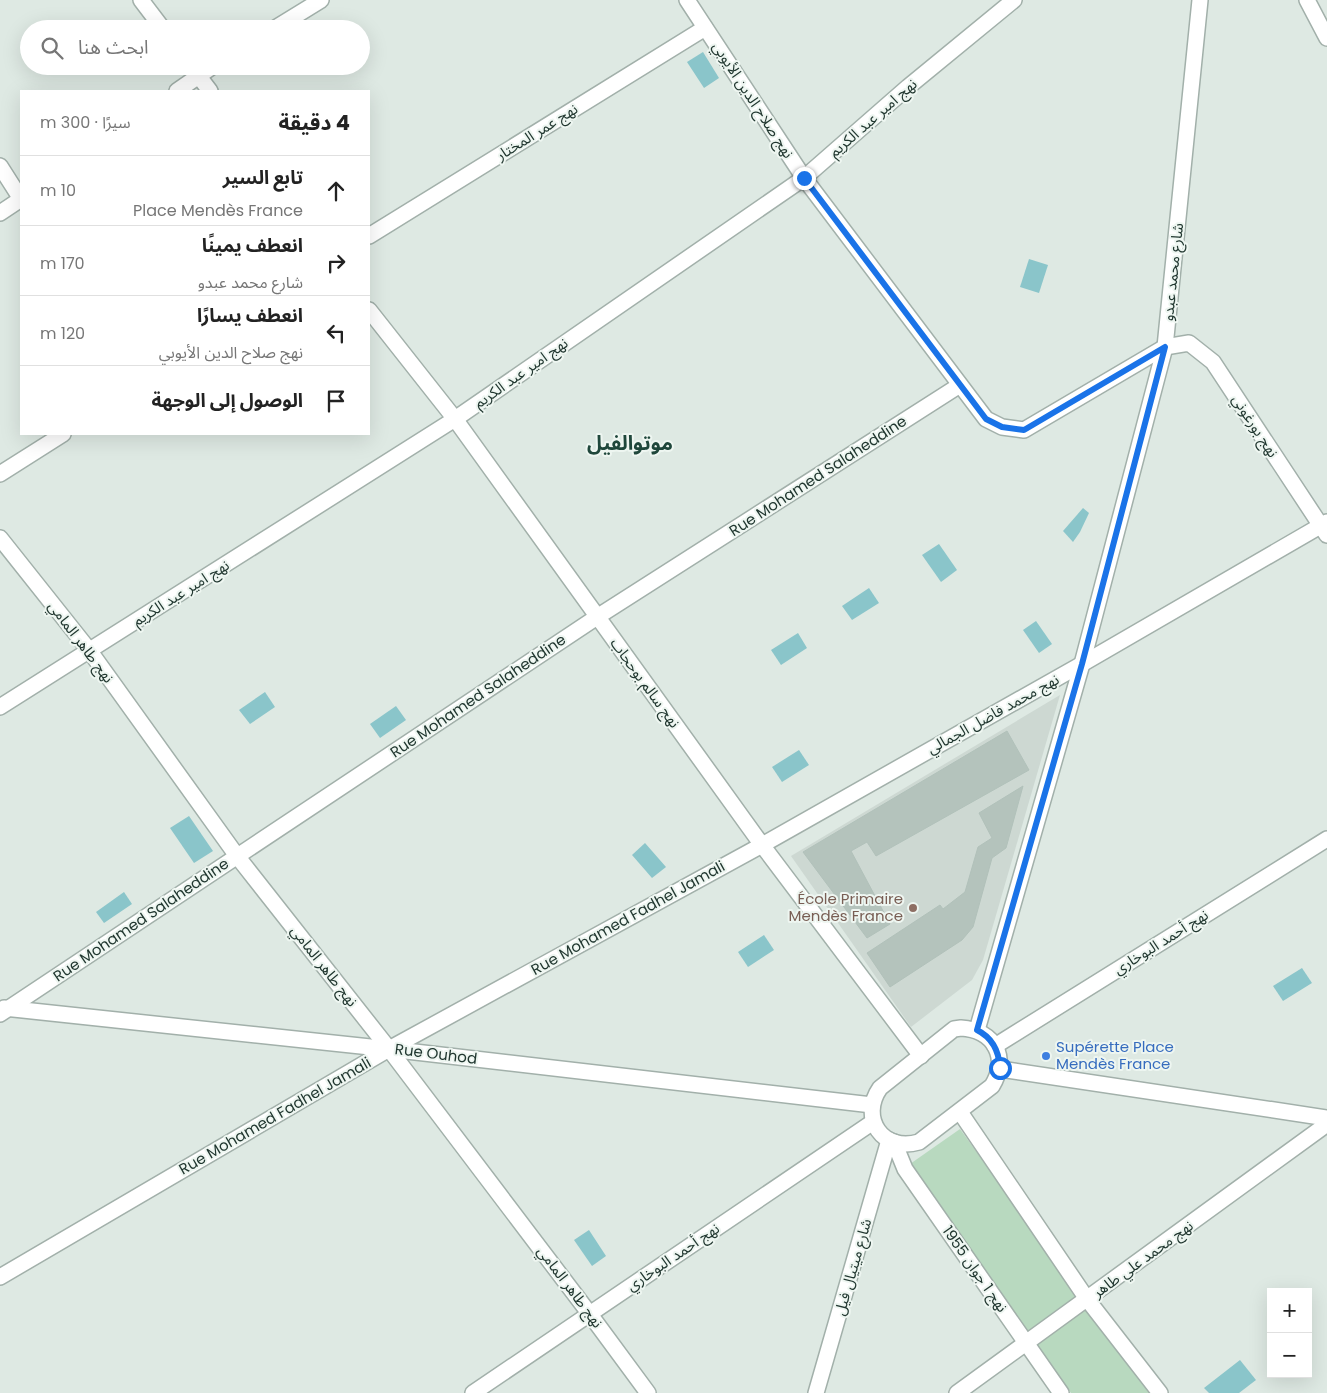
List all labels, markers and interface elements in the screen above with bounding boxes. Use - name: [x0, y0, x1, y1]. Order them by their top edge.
- search box: [20, 20, 370, 75]
- icon: search: [38, 34, 66, 62]
- text: ابحث هنا: [78, 34, 149, 61]
- street label: نهج صلاح الدين الأيوبي: [706, 37, 799, 163]
- street label: نهج امير عبد الكريم: [824, 73, 923, 163]
- street label: نهج عمر المختار: [491, 98, 583, 167]
- text: 4 دقيقة: [278, 108, 350, 137]
- text: سيرًا · 300 m: [40, 111, 131, 134]
- text: تابع السير: [223, 164, 303, 191]
- route end: [793, 167, 816, 190]
- icon: ahead: [322, 177, 350, 205]
- text: 10 m: [40, 179, 76, 202]
- text: Place Mendès France: [133, 199, 303, 222]
- street label: شارع محمد عبدو: [1157, 222, 1190, 322]
- text: انعطف يمينًا: [202, 232, 303, 259]
- icon: right: [322, 249, 350, 277]
- text: 170 m: [40, 252, 85, 275]
- text: شارع محمد عبدو: [198, 271, 303, 294]
- text: انعطف يسارًا: [197, 302, 303, 329]
- icon: left: [322, 319, 350, 347]
- text: 120 m: [40, 322, 85, 345]
- street label: نهج امير عبد الكريم: [469, 332, 573, 415]
- text: نهج صلاح الدين الأيوبي: [159, 341, 303, 364]
- text: الوصول إلى الوجهة: [151, 387, 303, 414]
- icon: arrive: [322, 387, 350, 415]
- street label: نهج بورغوني: [1226, 390, 1284, 462]
- street label: Rue Mohamed Salaheddine: [725, 410, 911, 541]
- district label: موتوالفيل: [587, 429, 673, 457]
- street label: نهج امير عبد الكريم: [128, 554, 234, 632]
- street label: نهج طاهر المامي: [42, 596, 119, 688]
- street label: Rue Mohamed Salaheddine: [386, 629, 570, 762]
- street label: نهج سالم بوحجاب: [604, 633, 685, 733]
- street label: نهج محمد فاضل الجمالي: [923, 668, 1064, 760]
- street label: Rue Mohamed Salaheddine: [49, 853, 233, 986]
- street label: Rue Mohamed Fadhel Jamali: [527, 855, 728, 980]
- place label: École Primaire Mendès France: [789, 888, 903, 926]
- marker: École Primaire Mendès France: [907, 902, 919, 914]
- street label: نهج أحمد البوخاري: [1109, 904, 1213, 981]
- street label: نهج طاهر المامي: [284, 921, 363, 1012]
- place label: Supérette Place Mendès France: [1056, 1036, 1174, 1074]
- street label: Rue Ouhod: [394, 1038, 478, 1069]
- marker: Supérette Place Mendès France: [1040, 1050, 1052, 1062]
- street label: Rue Mohamed Fadhel Jamali: [175, 1052, 375, 1179]
- route start: [989, 1057, 1012, 1080]
- street label: نهج محمد علي طاهر: [1087, 1215, 1198, 1304]
- street label: شارع ميتيال فيل: [829, 1216, 878, 1318]
- street label: نهج أحمد البوخاري: [622, 1218, 725, 1297]
- street label: نهج 1 جوان 1955: [936, 1221, 1013, 1317]
- street label: نهج طاهر المامي: [531, 1241, 608, 1333]
- map controls: [1267, 1288, 1312, 1378]
- button: +: [1267, 1288, 1312, 1333]
- button: −: [1267, 1333, 1312, 1378]

